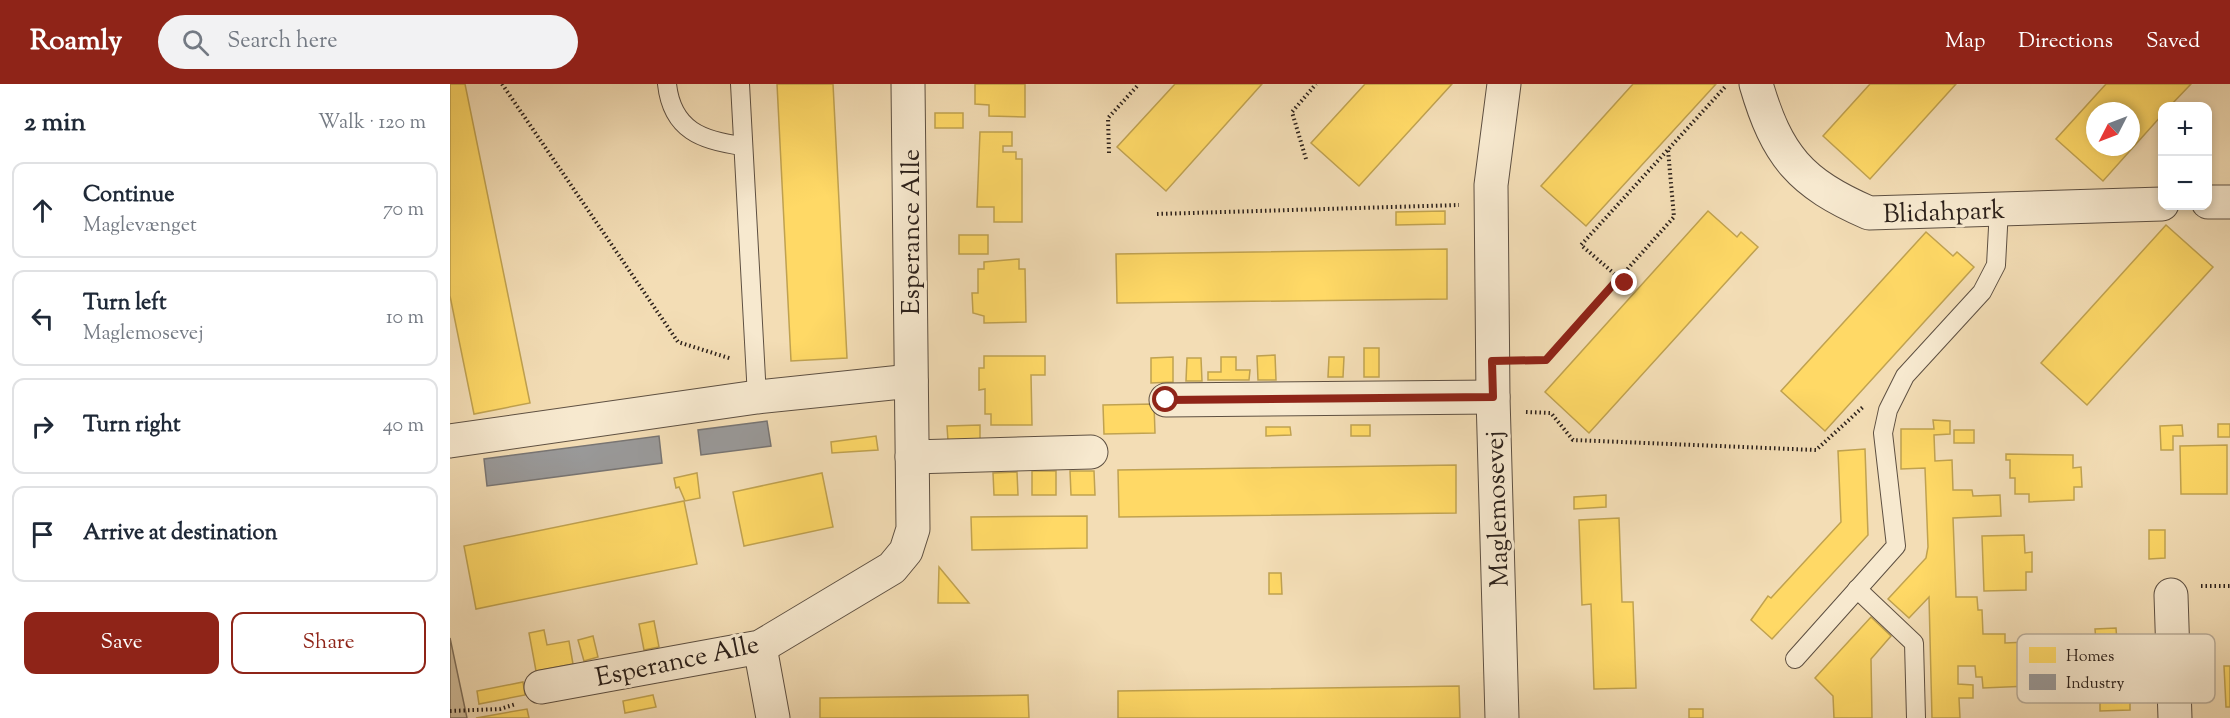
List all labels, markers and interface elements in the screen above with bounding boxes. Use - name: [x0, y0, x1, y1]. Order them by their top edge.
- search box: [158, 15, 578, 69]
- text: Roamly: [30, 22, 122, 62]
- icon: search: [179, 26, 212, 59]
- text: Search here: [227, 26, 338, 58]
- text: Map: [1945, 27, 1985, 57]
- text: Directions: [2018, 27, 2113, 57]
- text: Saved: [2146, 27, 2200, 57]
- north arrow: [2086, 102, 2140, 156]
- map controls: [2158, 102, 2212, 210]
- button: +: [2158, 102, 2212, 156]
- text: 2 min: [24, 105, 86, 142]
- text: Walk · 120 m: [318, 109, 426, 138]
- street label: Esperance Alle: [894, 149, 931, 315]
- button: −: [2158, 156, 2212, 210]
- text: Continue: [83, 180, 174, 212]
- street label: Blidahpark: [1882, 193, 2006, 234]
- icon: ahead: [26, 194, 59, 227]
- text: 70 m: [383, 196, 424, 225]
- text: Maglevænget: [83, 212, 197, 241]
- route end: [1611, 269, 1637, 295]
- text: Turn left: [83, 288, 166, 320]
- icon: left: [26, 302, 59, 335]
- text: 10 m: [386, 304, 424, 333]
- text: Maglemosevej: [83, 320, 204, 349]
- route start: [1152, 386, 1178, 412]
- icon: right: [26, 410, 59, 443]
- text: Turn right: [83, 410, 180, 442]
- text: 40 m: [383, 412, 424, 441]
- street label: Maglemosevej: [1477, 430, 1520, 588]
- icon: arrive: [26, 518, 59, 551]
- text: Arrive at destination: [83, 518, 278, 550]
- button: Save: [24, 612, 219, 674]
- button: Share: [231, 612, 426, 674]
- street label: Esperance Alle: [592, 627, 763, 698]
- legend: [2017, 634, 2215, 703]
- text: Homes: [2066, 646, 2114, 669]
- text: Industry: [2066, 673, 2124, 696]

